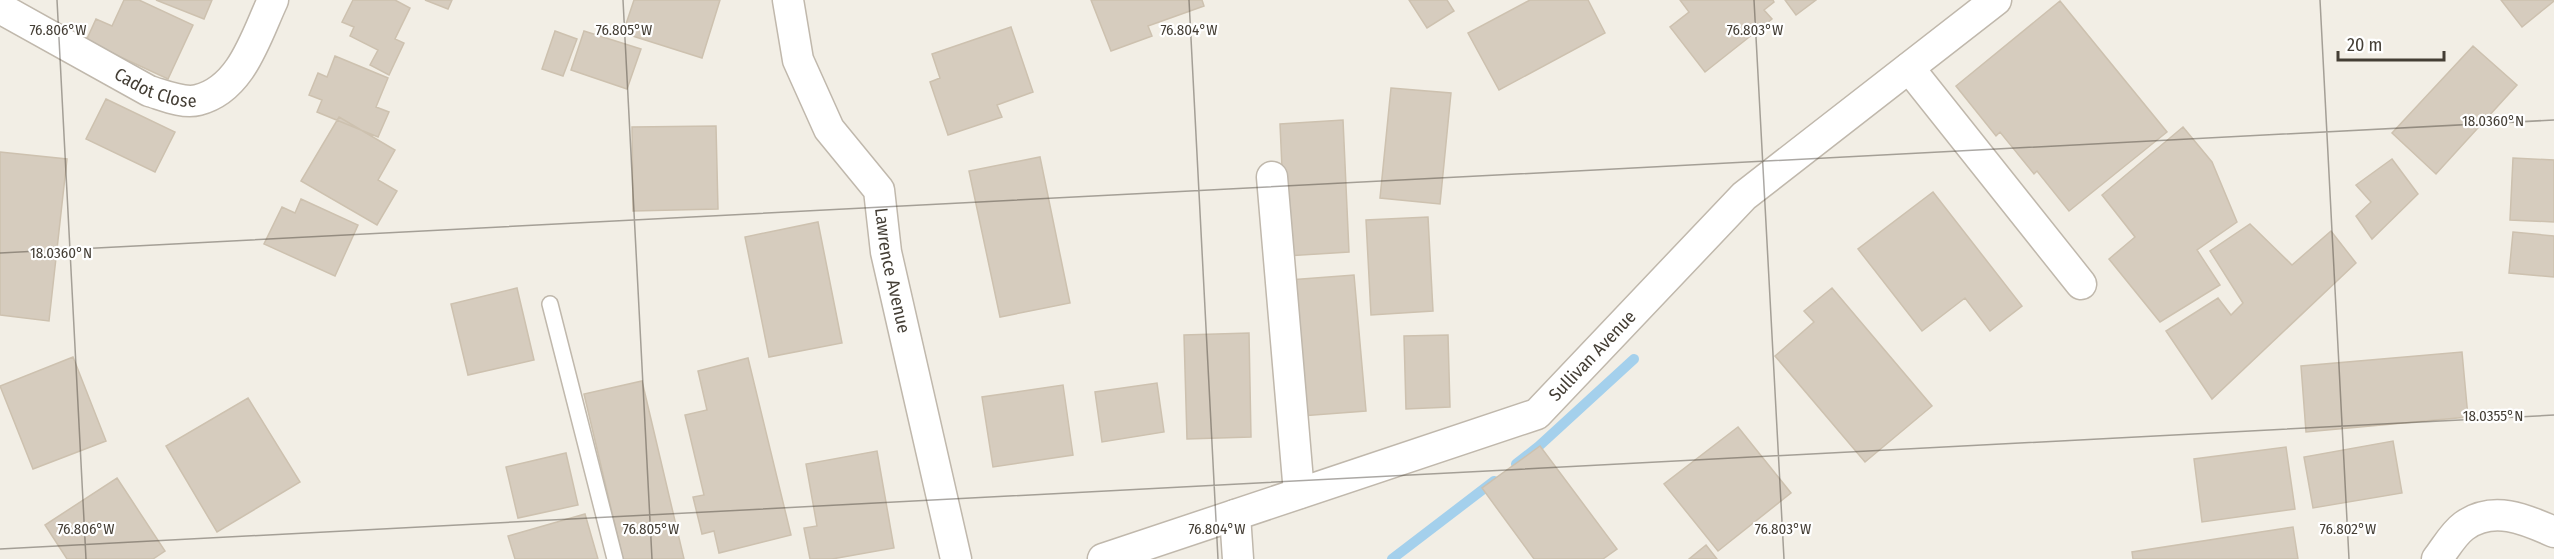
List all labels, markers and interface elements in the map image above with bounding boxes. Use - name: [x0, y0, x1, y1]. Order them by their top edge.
- text: 76.806°W: [29, 21, 87, 39]
- text: 76.805°W: [596, 21, 652, 39]
- text: 76.804°W: [1160, 21, 1218, 39]
- text: 76.803°W: [1727, 21, 1783, 39]
- scale bar: [2338, 24, 2444, 62]
- text: 20 m: [2347, 34, 2382, 56]
- street label: Cadot Close: [111, 63, 197, 112]
- text: 18.0360°N: [2462, 112, 2524, 130]
- street label: Lawrence Avenue: [870, 207, 915, 335]
- text: 18.0360°N: [30, 244, 92, 262]
- street label: Sullivan Avenue: [1544, 306, 1641, 406]
- text: 18.0355°N: [2463, 407, 2523, 425]
- text: 76.806°W: [57, 520, 115, 538]
- text: 76.805°W: [623, 520, 679, 538]
- text: 76.804°W: [1188, 520, 1246, 538]
- text: 76.803°W: [1755, 520, 1811, 538]
- text: 76.802°W: [2320, 520, 2376, 538]

